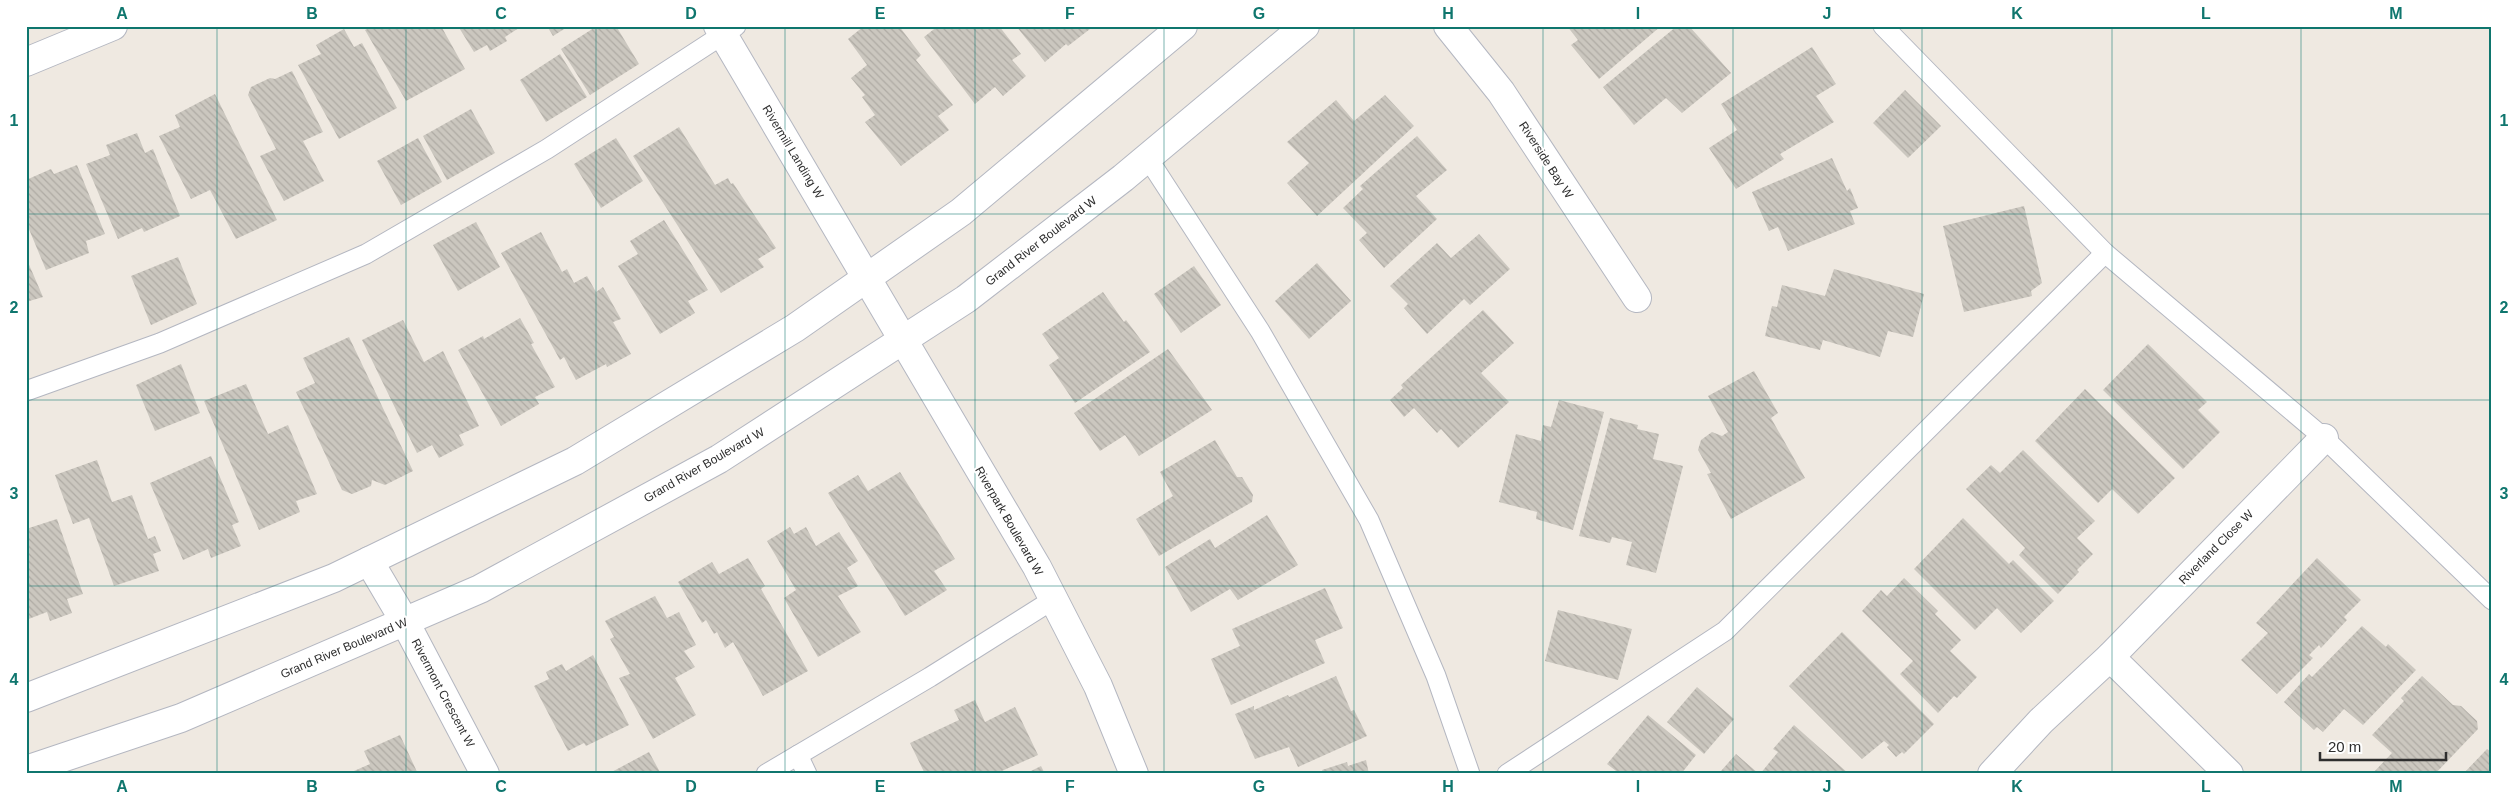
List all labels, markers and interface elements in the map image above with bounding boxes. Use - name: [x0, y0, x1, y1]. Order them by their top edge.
- text: A: [116, 5, 128, 22]
- text: B: [306, 5, 318, 22]
- text: C: [495, 5, 507, 22]
- text: D: [685, 5, 697, 22]
- text: E: [875, 5, 886, 22]
- text: F: [1065, 5, 1075, 22]
- text: G: [1253, 5, 1265, 22]
- text: H: [1442, 5, 1454, 22]
- text: I: [1636, 5, 1640, 22]
- text: J: [1823, 5, 1831, 22]
- text: K: [2011, 5, 2023, 22]
- text: L: [2201, 5, 2211, 22]
- text: M: [2389, 5, 2403, 22]
- street label: Rivermill Landing W: [760, 103, 827, 202]
- text: 1: [10, 112, 19, 129]
- text: 1: [2500, 112, 2509, 129]
- street label: Riverside Bay W: [1516, 119, 1576, 202]
- street label: Grand River Boulevard W: [983, 193, 1100, 289]
- text: 2: [10, 299, 19, 316]
- text: 2: [2500, 299, 2509, 316]
- street label: Grand River Boulevard W: [641, 424, 767, 505]
- street label: Riverpark Boulevard W: [972, 464, 1046, 579]
- text: 3: [10, 485, 19, 502]
- text: 3: [2500, 485, 2509, 502]
- street label: Riverland Close W: [2176, 506, 2257, 587]
- street label: Grand River Boulevard W: [278, 615, 410, 681]
- street label: Rivermont Crescent W: [408, 636, 478, 750]
- text: 4: [10, 671, 19, 688]
- text: 4: [2500, 671, 2509, 688]
- scale bar: [2320, 730, 2447, 762]
- text: 20 m: [2328, 738, 2361, 755]
- text: A: [116, 778, 128, 795]
- text: B: [306, 778, 318, 795]
- text: C: [495, 778, 507, 795]
- text: D: [685, 778, 697, 795]
- text: E: [875, 778, 886, 795]
- text: F: [1065, 778, 1075, 795]
- text: G: [1253, 778, 1265, 795]
- text: H: [1442, 778, 1454, 795]
- text: I: [1636, 778, 1640, 795]
- text: J: [1823, 778, 1831, 795]
- text: K: [2011, 778, 2023, 795]
- text: L: [2201, 778, 2211, 795]
- text: M: [2389, 778, 2403, 795]

